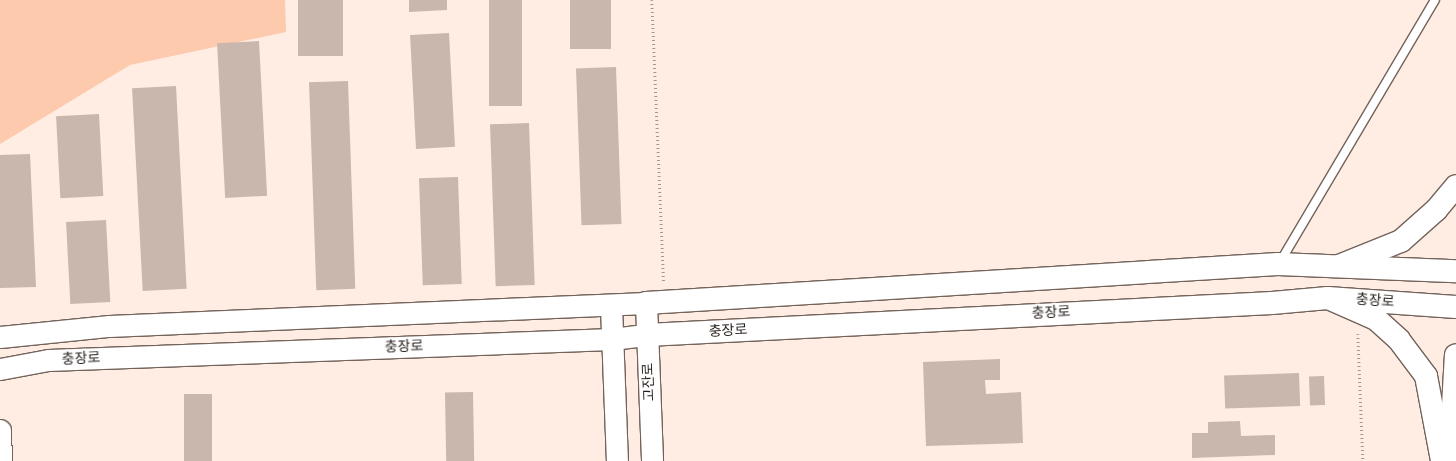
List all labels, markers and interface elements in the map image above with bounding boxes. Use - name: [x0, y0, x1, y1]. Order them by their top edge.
- street label: 충장로: [1355, 291, 1395, 311]
- street label: 충장로: [1031, 304, 1071, 322]
- street label: 충장로: [708, 322, 748, 340]
- street label: 충장로: [384, 338, 424, 356]
- street label: 충장로: [61, 350, 101, 368]
- street label: 고잔로: [640, 362, 658, 402]

